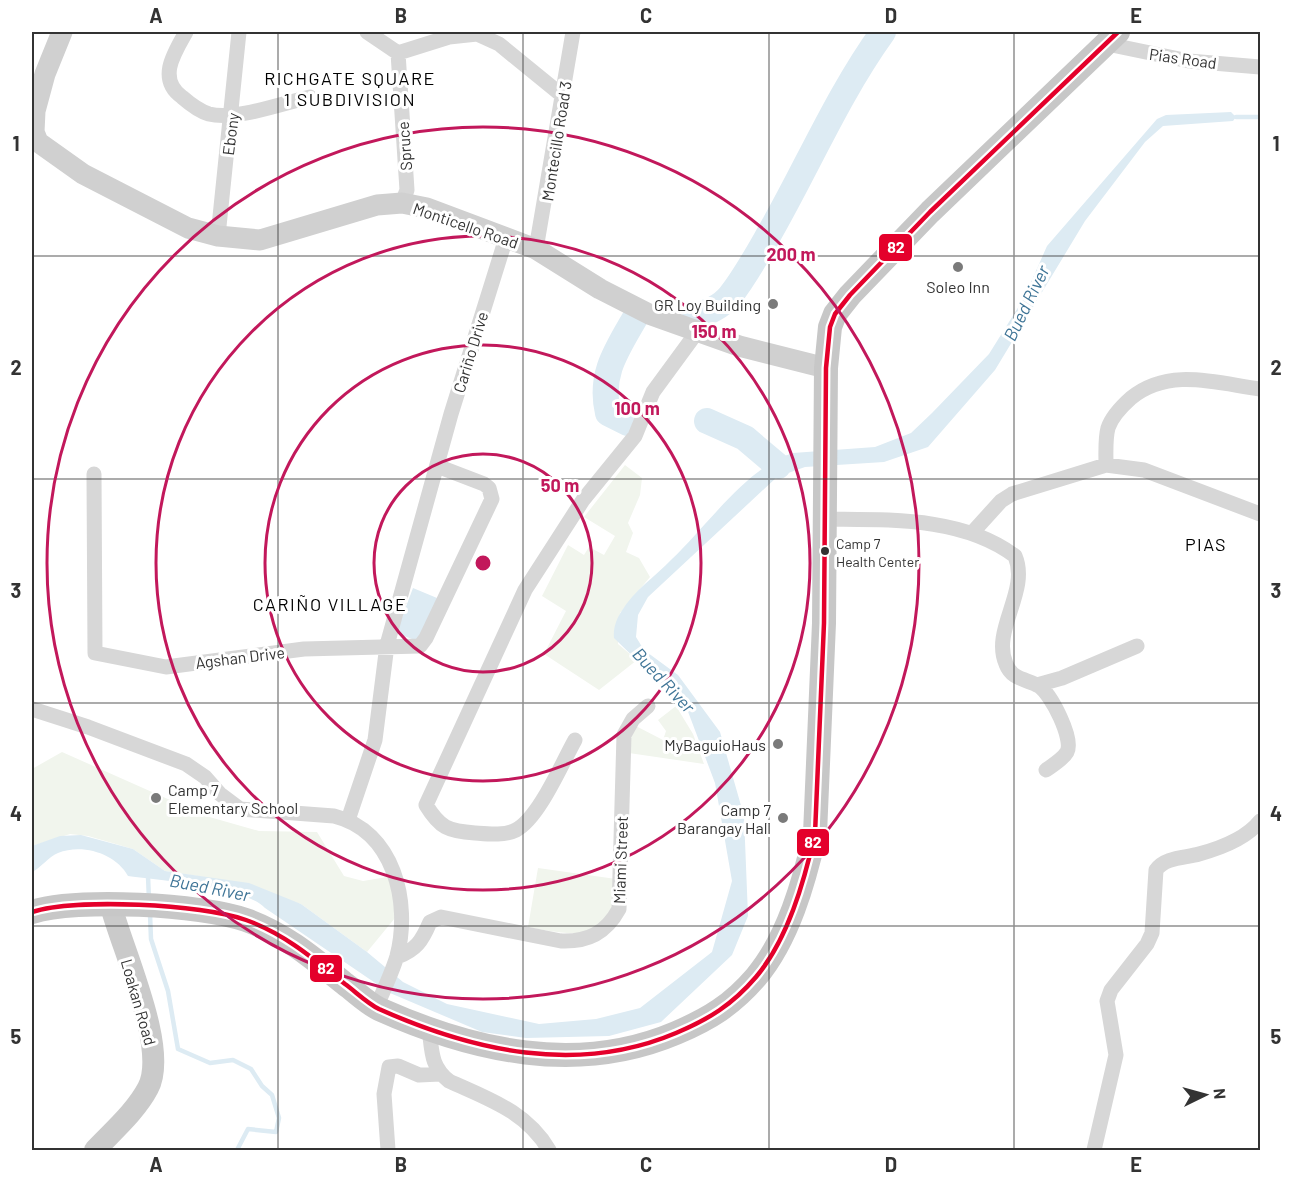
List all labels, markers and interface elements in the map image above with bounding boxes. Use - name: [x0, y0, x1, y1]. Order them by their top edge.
- text: A: [149, 3, 163, 27]
- text: B: [395, 3, 407, 27]
- text: C: [640, 3, 652, 27]
- text: D: [885, 3, 897, 27]
- text: E: [1130, 3, 1142, 27]
- street label: Pias Road: [1148, 44, 1218, 72]
- district label: RICHGATE SQUARE 1 SUBDIVISION: [264, 67, 436, 110]
- street label: Montecillo Road 3: [537, 80, 575, 202]
- street label: Ebony: [218, 111, 242, 156]
- street label: Spruce: [393, 121, 415, 171]
- text: 1: [12, 131, 20, 155]
- text: 1: [1272, 131, 1280, 155]
- street label: Monticello Road: [411, 198, 521, 252]
- line badge: 82: [878, 233, 913, 262]
- text: 82: [887, 237, 905, 256]
- text: 200 m: [766, 243, 816, 265]
- marker: Soleo Inn: [951, 260, 965, 274]
- water label: Bued River: [998, 261, 1054, 344]
- place label: Soleo Inn: [926, 277, 990, 296]
- place label: GR Loy Building: [654, 295, 761, 314]
- marker: GR Loy Building: [766, 297, 780, 311]
- street label: Cariño Drive: [449, 309, 491, 395]
- text: 150 m: [692, 320, 736, 342]
- text: 2: [10, 355, 22, 379]
- text: 2: [1270, 355, 1282, 379]
- text: 100 m: [614, 397, 660, 419]
- text: 50 m: [541, 474, 579, 496]
- district label: PIAS: [1185, 533, 1227, 555]
- place label: Camp 7 Health Center: [836, 535, 919, 570]
- marker: Camp 7 Health Center: [819, 545, 831, 557]
- centre of rings: [473, 553, 493, 573]
- text: 3: [11, 578, 21, 602]
- text: 3: [1271, 578, 1281, 602]
- district label: CARIÑO VILLAGE: [253, 593, 407, 615]
- street label: Agshan Drive: [194, 642, 286, 672]
- water label: Bued River: [628, 643, 700, 718]
- place label: MyBaguioHaus: [664, 735, 766, 754]
- marker: MyBaguioHaus: [771, 737, 785, 751]
- place label: Camp 7 Elementary School: [168, 780, 298, 817]
- marker: Camp 7 Elementary School: [149, 791, 163, 805]
- place label: Camp 7 Barangay Hall: [677, 800, 771, 837]
- text: 4: [10, 801, 22, 825]
- text: 4: [1270, 801, 1282, 825]
- marker: Camp 7 Barangay Hall: [776, 811, 790, 825]
- street label: Miami Street: [609, 816, 631, 904]
- line badge: 82: [796, 828, 830, 857]
- text: 82: [804, 832, 822, 851]
- water label: Bued River: [168, 868, 253, 906]
- line badge: 82: [309, 954, 343, 983]
- street label: Loakan Road: [118, 956, 160, 1048]
- text: 82: [317, 958, 335, 977]
- text: 5: [11, 1024, 22, 1048]
- text: 5: [1271, 1024, 1282, 1048]
- north arrow: [1175, 1065, 1235, 1125]
- text: N: [1211, 1088, 1230, 1100]
- text: A: [149, 1152, 163, 1176]
- text: B: [395, 1152, 407, 1176]
- text: C: [640, 1152, 652, 1176]
- text: D: [885, 1152, 897, 1176]
- text: E: [1130, 1152, 1142, 1176]

